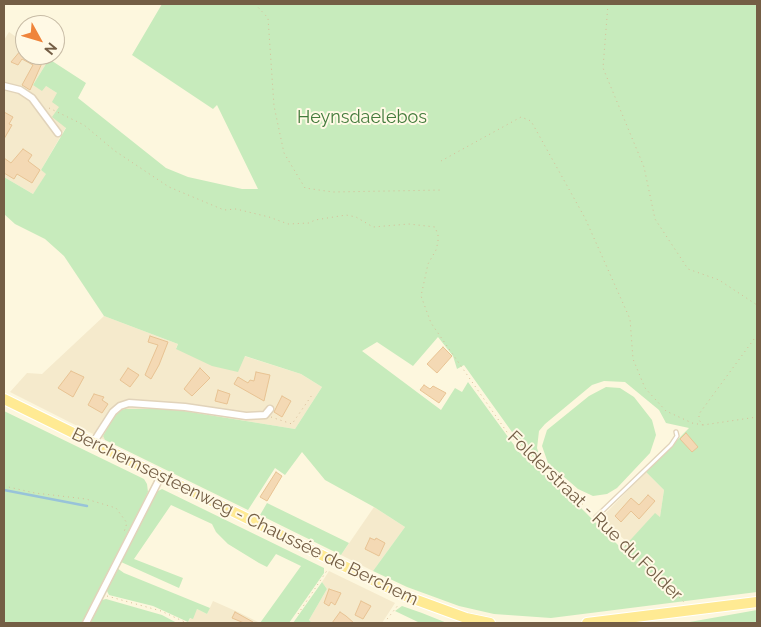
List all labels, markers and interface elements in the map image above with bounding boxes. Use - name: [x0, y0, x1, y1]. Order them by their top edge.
- north arrow: [15, 15, 65, 65]
- text: N: [41, 40, 60, 58]
- park label: Heynsdaelebos: [297, 107, 427, 129]
- street label: Berchemsesteenweg - Chaussée de Berchem: [68, 423, 422, 611]
- street label: Folderstraat - Rue du Folder: [503, 427, 687, 605]

